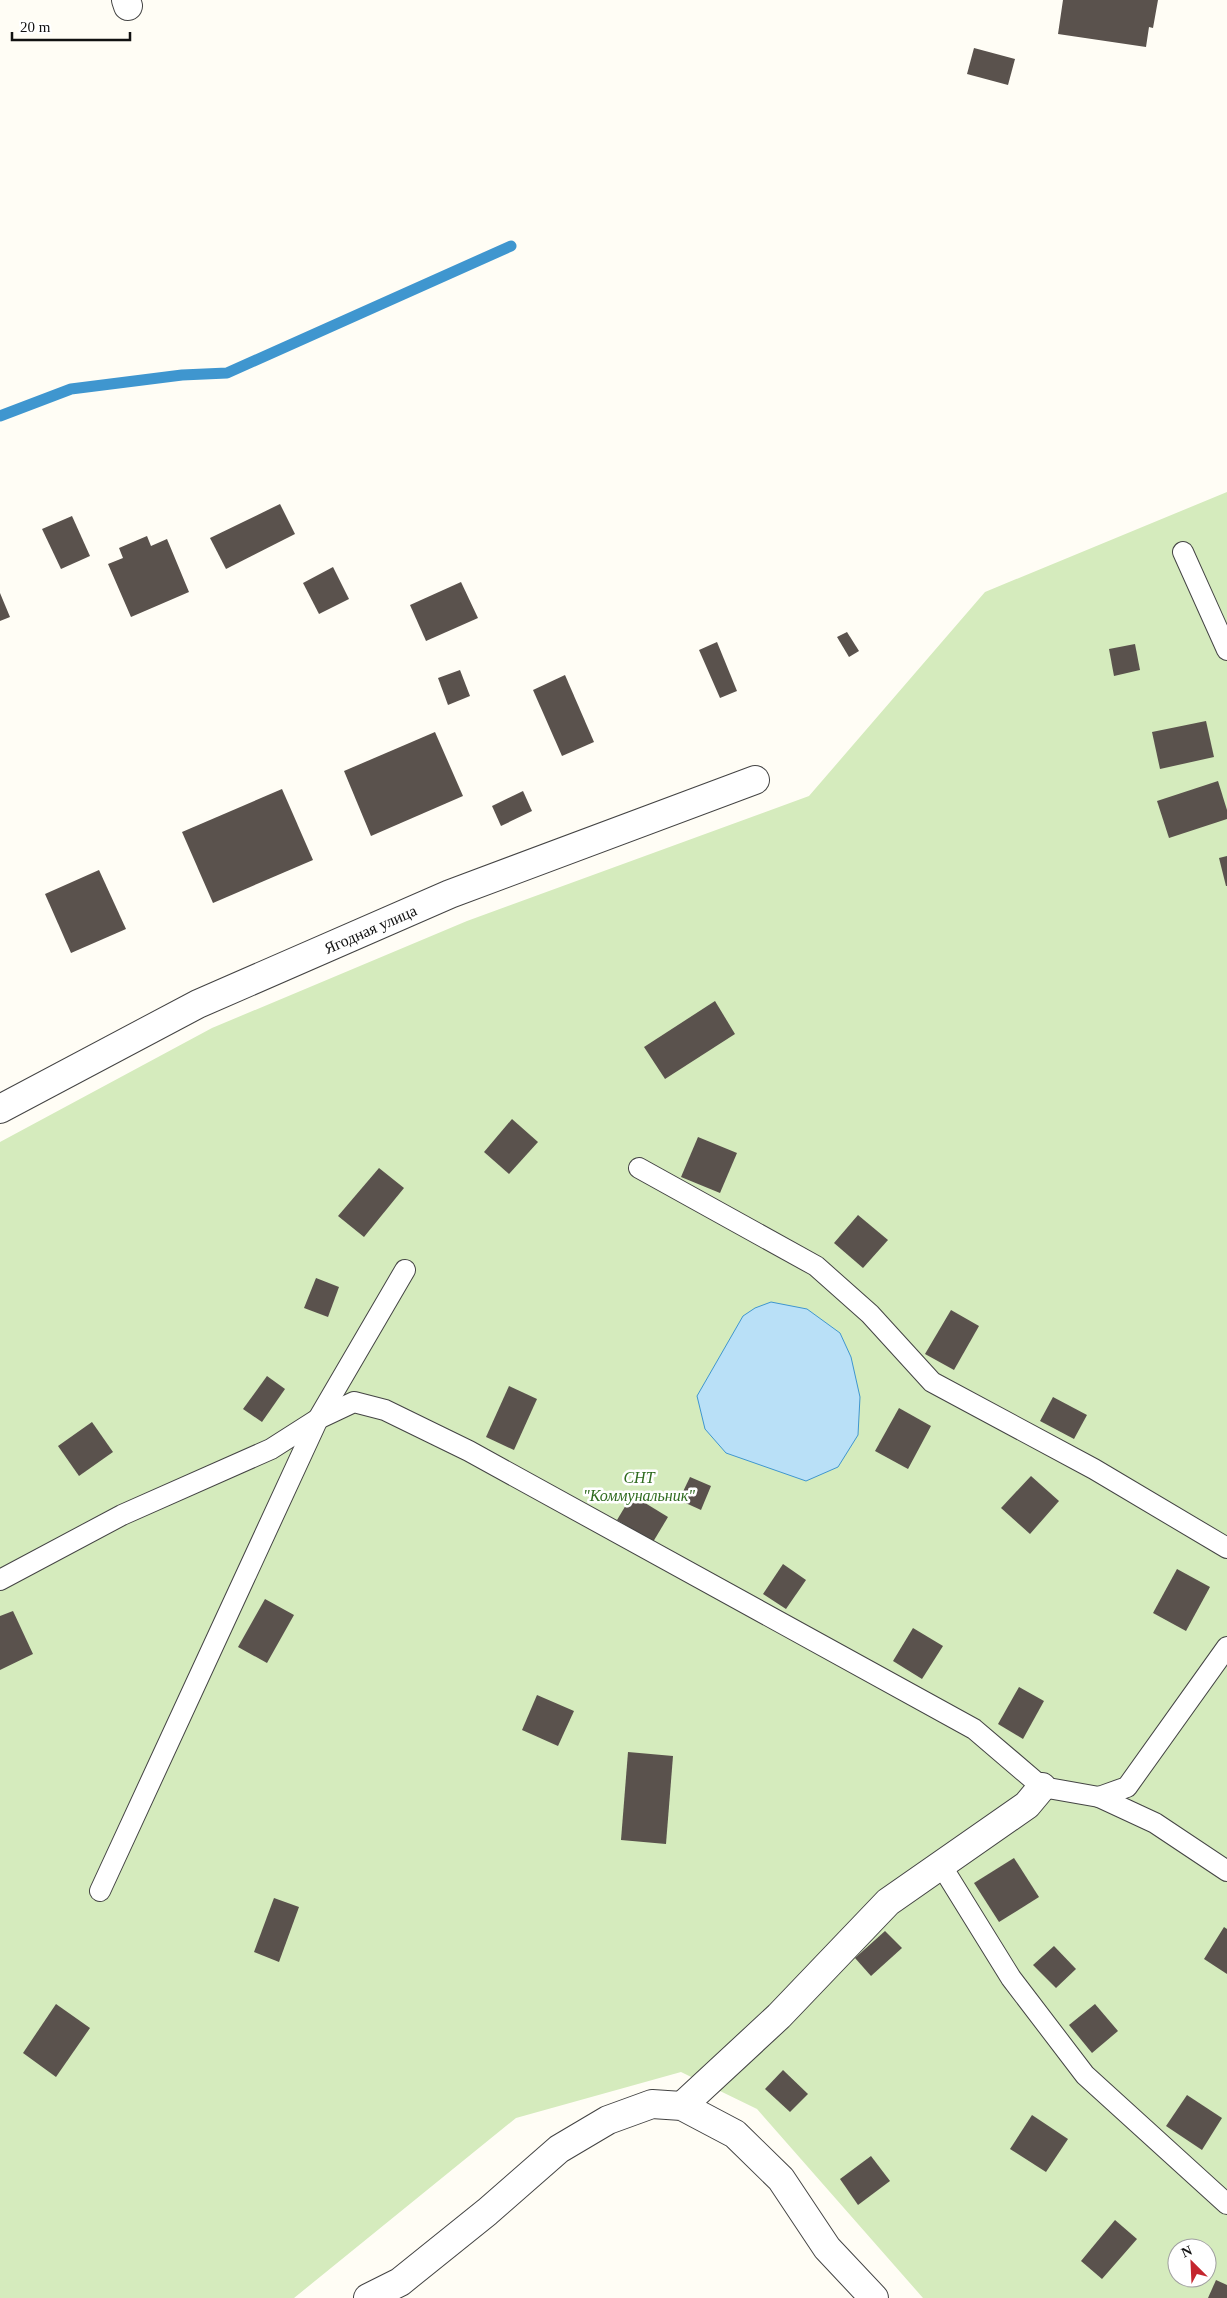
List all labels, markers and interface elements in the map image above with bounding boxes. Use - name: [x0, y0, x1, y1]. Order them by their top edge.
- scale bar: [12, 10, 130, 42]
- text: 20 m: [20, 19, 51, 35]
- street label: Ягодная улица: [321, 901, 419, 956]
- park label: СНТ "Коммунальник": [583, 1469, 695, 1505]
- north arrow: [1167, 2238, 1217, 2288]
- text: N: [1179, 2243, 1195, 2260]

